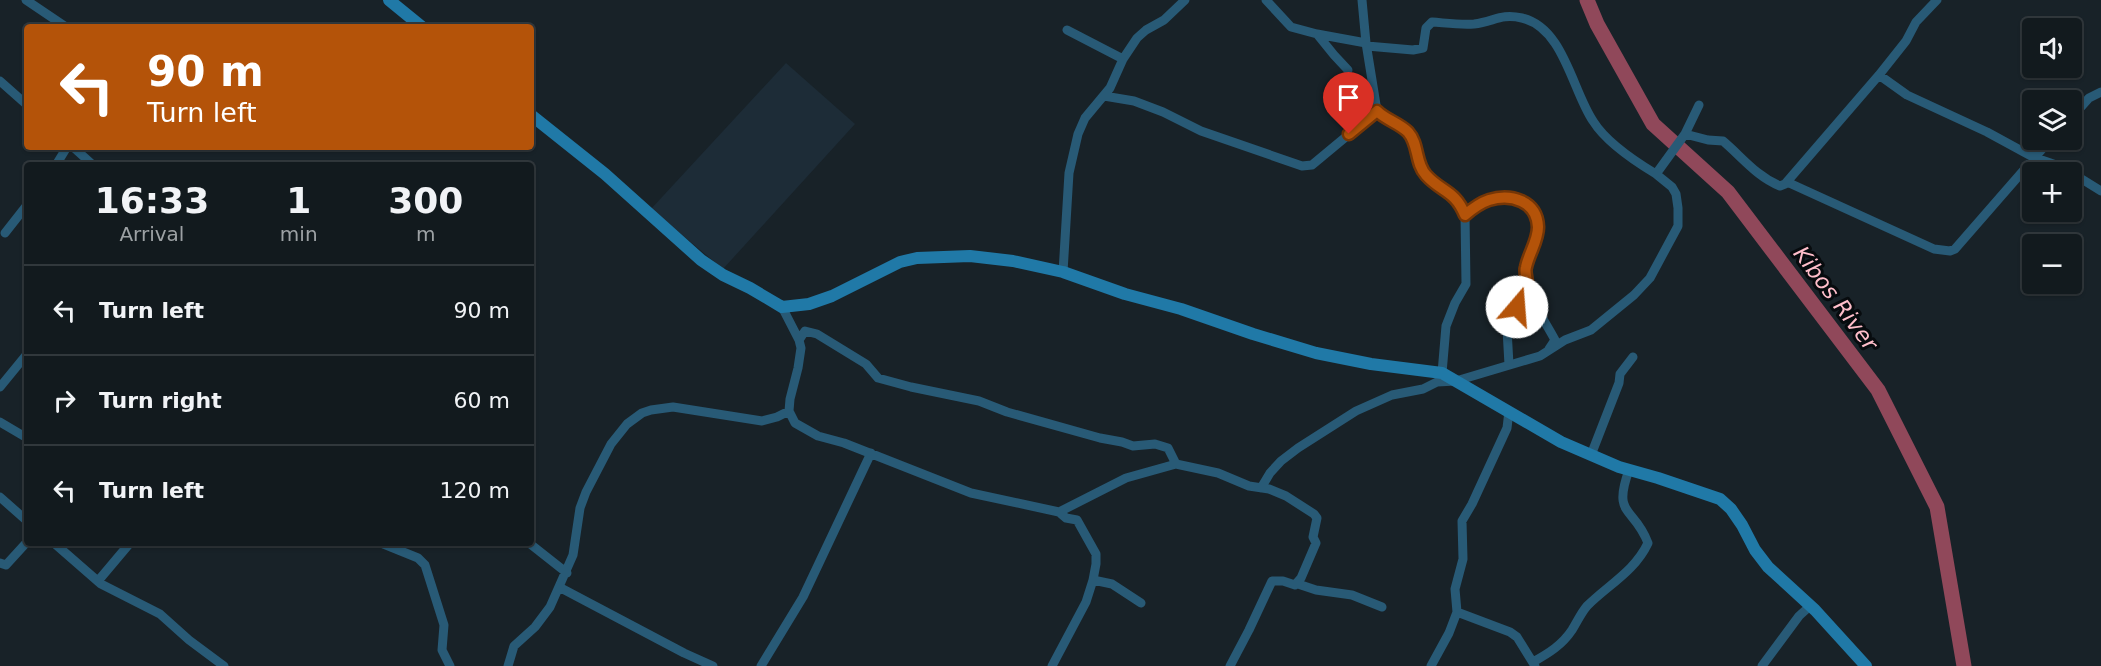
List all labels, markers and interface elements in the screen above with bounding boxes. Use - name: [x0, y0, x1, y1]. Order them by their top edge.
- map controls: [2022, 18, 2082, 294]
- button: sound: [2022, 18, 2082, 78]
- text: 90 m: [147, 47, 264, 96]
- icon: left: [48, 48, 126, 126]
- pin: [1323, 72, 1374, 134]
- icon: arrive: [1332, 81, 1365, 114]
- button: layers: [2022, 90, 2082, 150]
- text: Turn left: [147, 97, 257, 128]
- button: +: [2022, 162, 2082, 222]
- text: 16:33: [95, 180, 209, 221]
- text: 1: [286, 180, 311, 221]
- text: 300: [388, 180, 463, 221]
- text: Arrival: [119, 222, 184, 246]
- text: min: [280, 222, 318, 246]
- text: m: [416, 222, 436, 246]
- button: −: [2022, 234, 2082, 294]
- water label: Kibos River: [1788, 241, 1884, 357]
- position arrow: [1485, 275, 1549, 339]
- icon: left: [48, 294, 81, 327]
- text: Turn left: [99, 298, 204, 323]
- text: 90 m: [454, 298, 510, 323]
- icon: right: [48, 384, 81, 417]
- text: Turn right: [99, 388, 222, 413]
- text: 60 m: [454, 388, 510, 413]
- icon: left: [48, 474, 81, 507]
- text: Turn left: [99, 478, 204, 503]
- text: 120 m: [440, 478, 510, 503]

